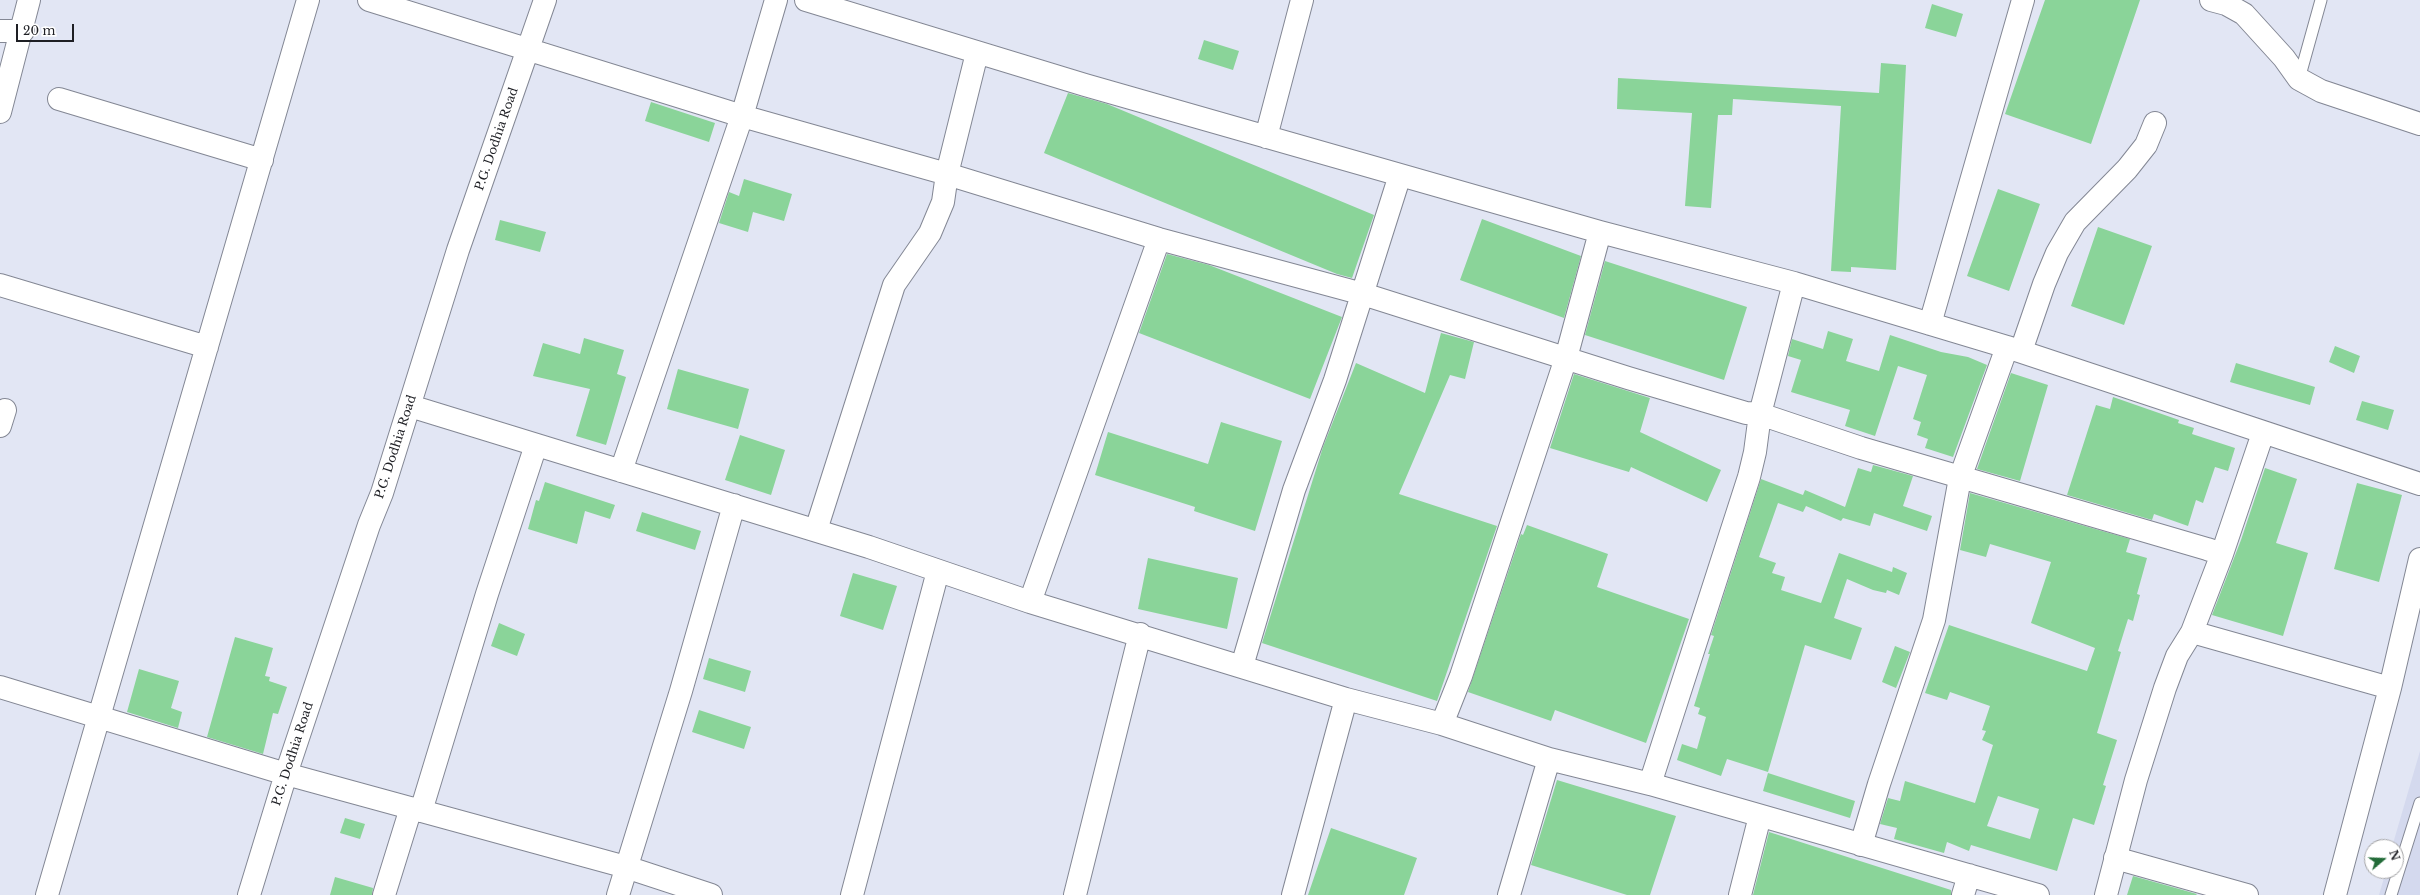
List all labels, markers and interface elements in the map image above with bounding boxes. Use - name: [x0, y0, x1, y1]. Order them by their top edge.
- scale bar: [18, 16, 76, 42]
- text: 20 m: [23, 23, 55, 38]
- street label: P.G. Dodhia Road: [473, 86, 521, 192]
- street label: P.G. Dodhia Road: [372, 393, 420, 501]
- street label: P.G. Dodhia Road: [269, 700, 317, 808]
- north arrow: [2364, 839, 2404, 879]
- text: N: [2386, 848, 2403, 863]

